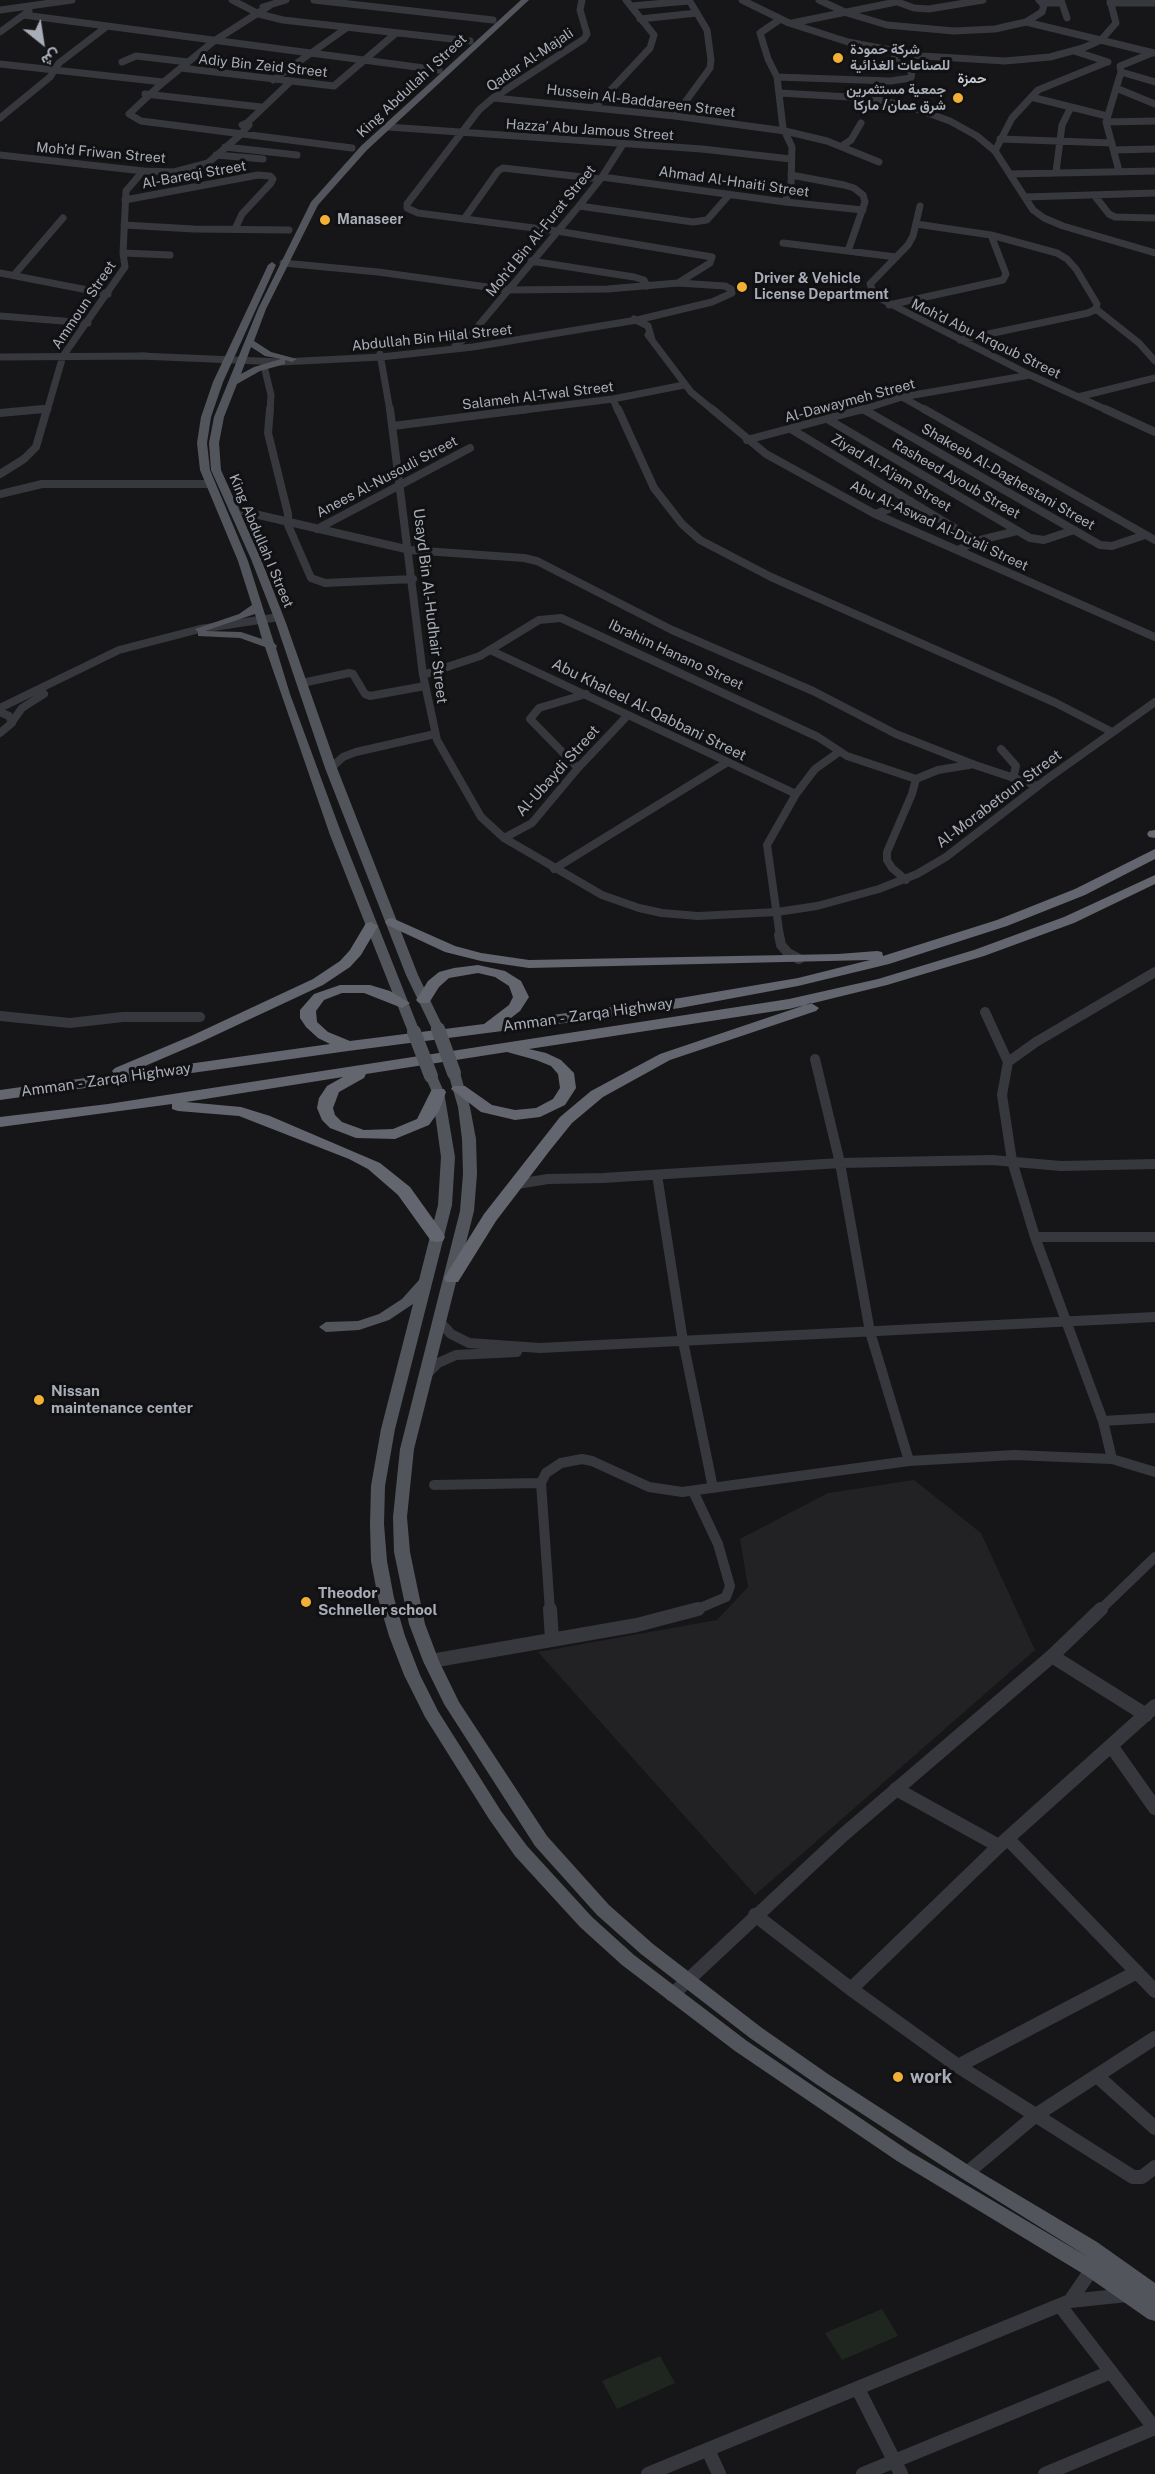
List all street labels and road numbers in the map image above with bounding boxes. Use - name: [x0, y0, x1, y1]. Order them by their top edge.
- street label: Qadar Al-Majali: [483, 25, 577, 95]
- street label: King Abdullah I Street: [354, 31, 470, 141]
- street label: Adiy Bin Zeid Street: [198, 51, 328, 81]
- street label: Hussein Al-Baddareen Street: [546, 81, 736, 121]
- street label: Hazza’ Abu Jamous Street: [505, 116, 675, 144]
- street label: Moh’d Friwan Street: [35, 139, 167, 167]
- street label: Al-Bareqi Street: [140, 158, 248, 192]
- street label: Moh’d Bin Al-Furat Street: [483, 162, 599, 300]
- street label: Ahmad Al-Hnaiti Street: [658, 163, 810, 201]
- street label: Ammoun Street: [48, 258, 120, 352]
- street label: Moh’d Abu Arqoub Street: [909, 295, 1063, 383]
- street label: Abdullah Bin Hilal Street: [351, 321, 513, 355]
- street label: Al-Dawaymeh Street: [783, 375, 917, 427]
- street label: Salameh Al-Twal Street: [461, 378, 615, 414]
- street label: Shakeeb Al-Daghestani Street: [918, 420, 1098, 534]
- street label: Ziyad Al-A’jam Street: [828, 430, 954, 516]
- street label: Anees Al-Nusouli Street: [314, 433, 460, 521]
- street label: Rasheed Ayoub Street: [889, 435, 1023, 523]
- street label: King Abdullah I Street: [225, 472, 297, 610]
- street label: Abu Al-Aswad Al-Du’ali Street: [847, 477, 1031, 575]
- street label: Usayd Bin Al-Hudhair Street: [409, 507, 451, 705]
- street label: Ibrahim Hanano Street: [606, 616, 746, 694]
- street label: Abu Khaleel Al-Qabbani Street: [549, 655, 749, 765]
- street label: Al-Ubaydi Street: [512, 722, 604, 820]
- street label: Al-Morabetoun Street: [933, 746, 1065, 852]
- street label: Amman - Zarqa Highway: [502, 994, 674, 1036]
- street label: Amman - Zarqa Highway: [20, 1059, 192, 1101]

